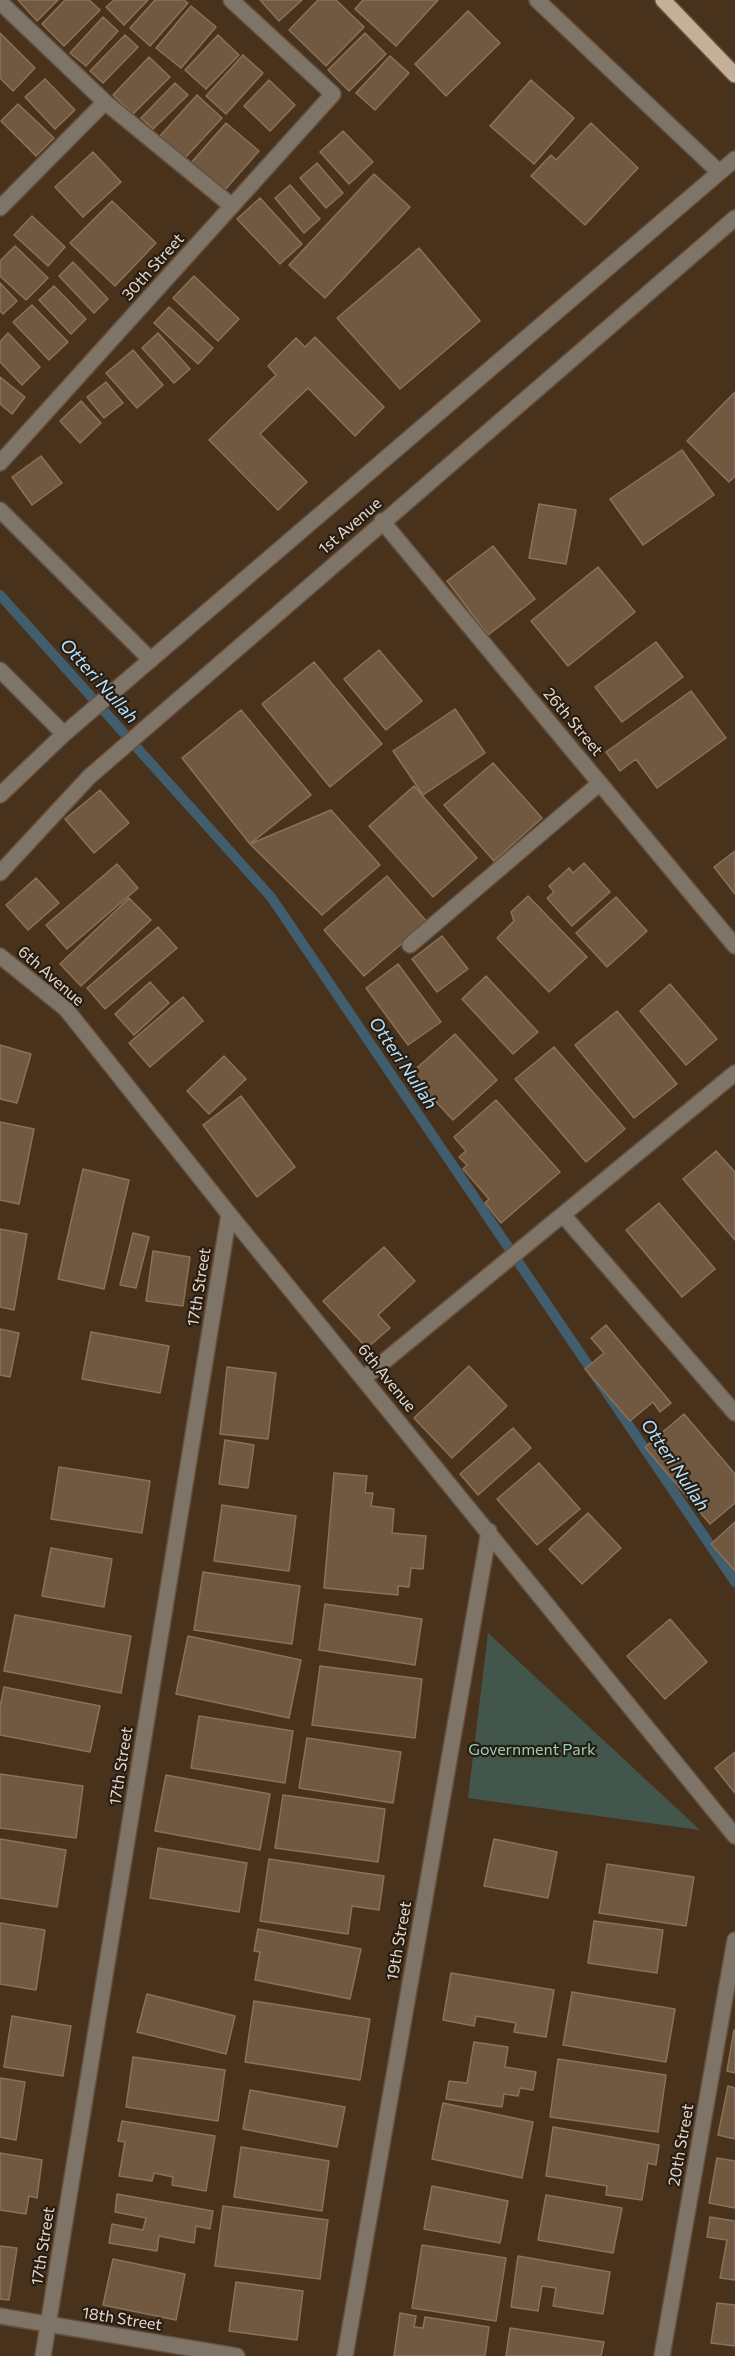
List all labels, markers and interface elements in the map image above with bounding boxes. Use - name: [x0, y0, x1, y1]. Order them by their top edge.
- street label: 30th Street: [118, 230, 188, 304]
- street label: 1st Avenue: [315, 493, 385, 559]
- water label: Otteri Nullah: [55, 634, 143, 728]
- street label: 26th Street: [539, 684, 607, 760]
- street label: 6th Avenue: [14, 942, 88, 1010]
- water label: Otteri Nullah: [364, 1013, 442, 1113]
- street label: 17th Street: [183, 1246, 215, 1328]
- street label: 6th Avenue: [354, 1340, 420, 1416]
- water label: Otteri Nullah: [636, 1415, 714, 1515]
- street label: 17th Street: [105, 1725, 137, 1807]
- park label: Government Park: [468, 1740, 596, 1760]
- street label: 19th Street: [383, 1900, 415, 1982]
- street label: 20th Street: [664, 2102, 698, 2188]
- street label: 17th Street: [27, 2205, 59, 2287]
- street label: 18th Street: [81, 2303, 163, 2335]

